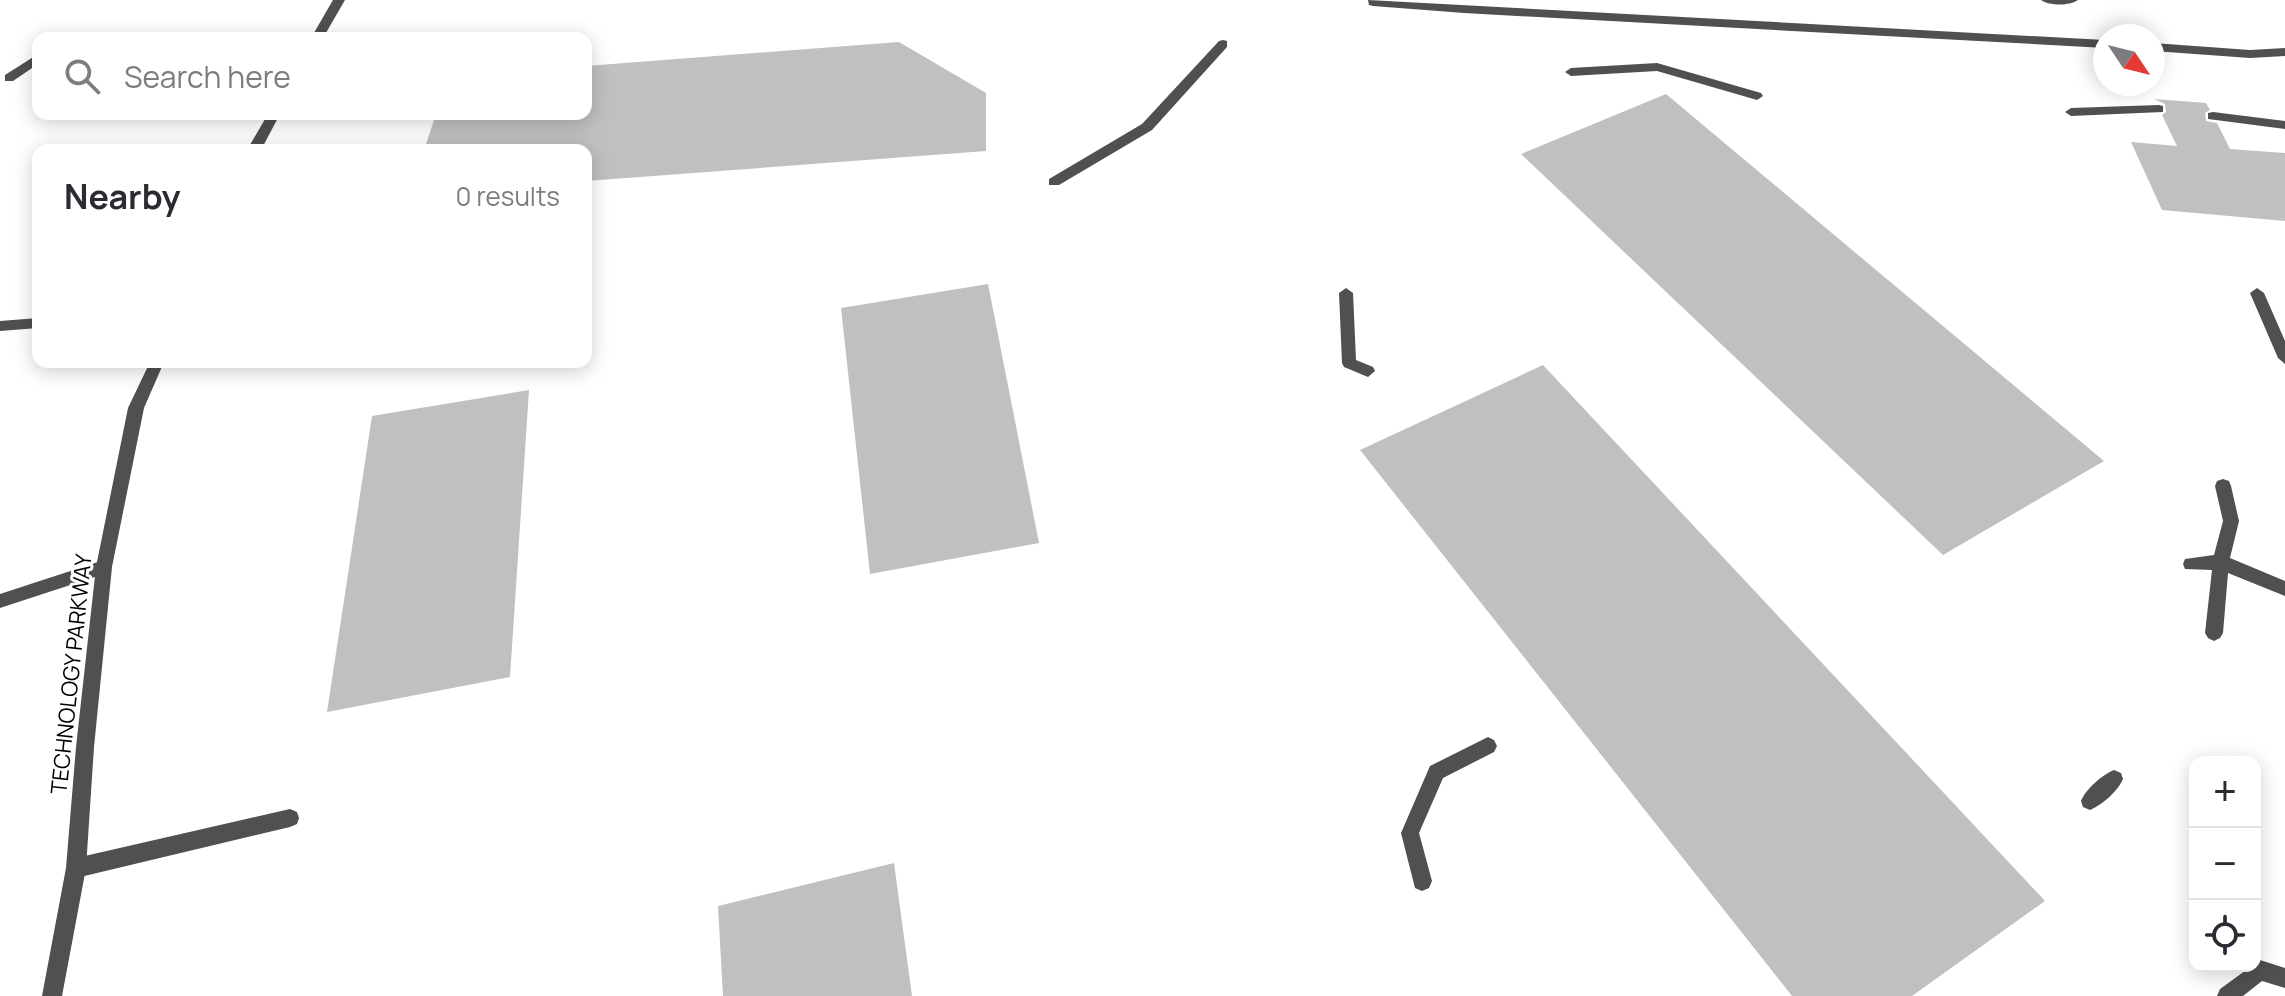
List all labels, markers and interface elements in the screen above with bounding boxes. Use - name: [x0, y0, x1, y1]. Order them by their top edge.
- north arrow: [2093, 24, 2165, 96]
- search box: [32, 32, 592, 120]
- icon: search: [60, 54, 104, 98]
- text: Search here: [124, 56, 291, 97]
- text: Nearby: [64, 173, 180, 219]
- text: 0 results: [455, 178, 560, 214]
- street label: TECHNOLOGY PARKWAY: [43, 552, 99, 795]
- map controls: [2189, 756, 2261, 972]
- button: +: [2189, 756, 2261, 828]
- button: −: [2189, 828, 2261, 900]
- button: locate: [2189, 900, 2261, 972]

